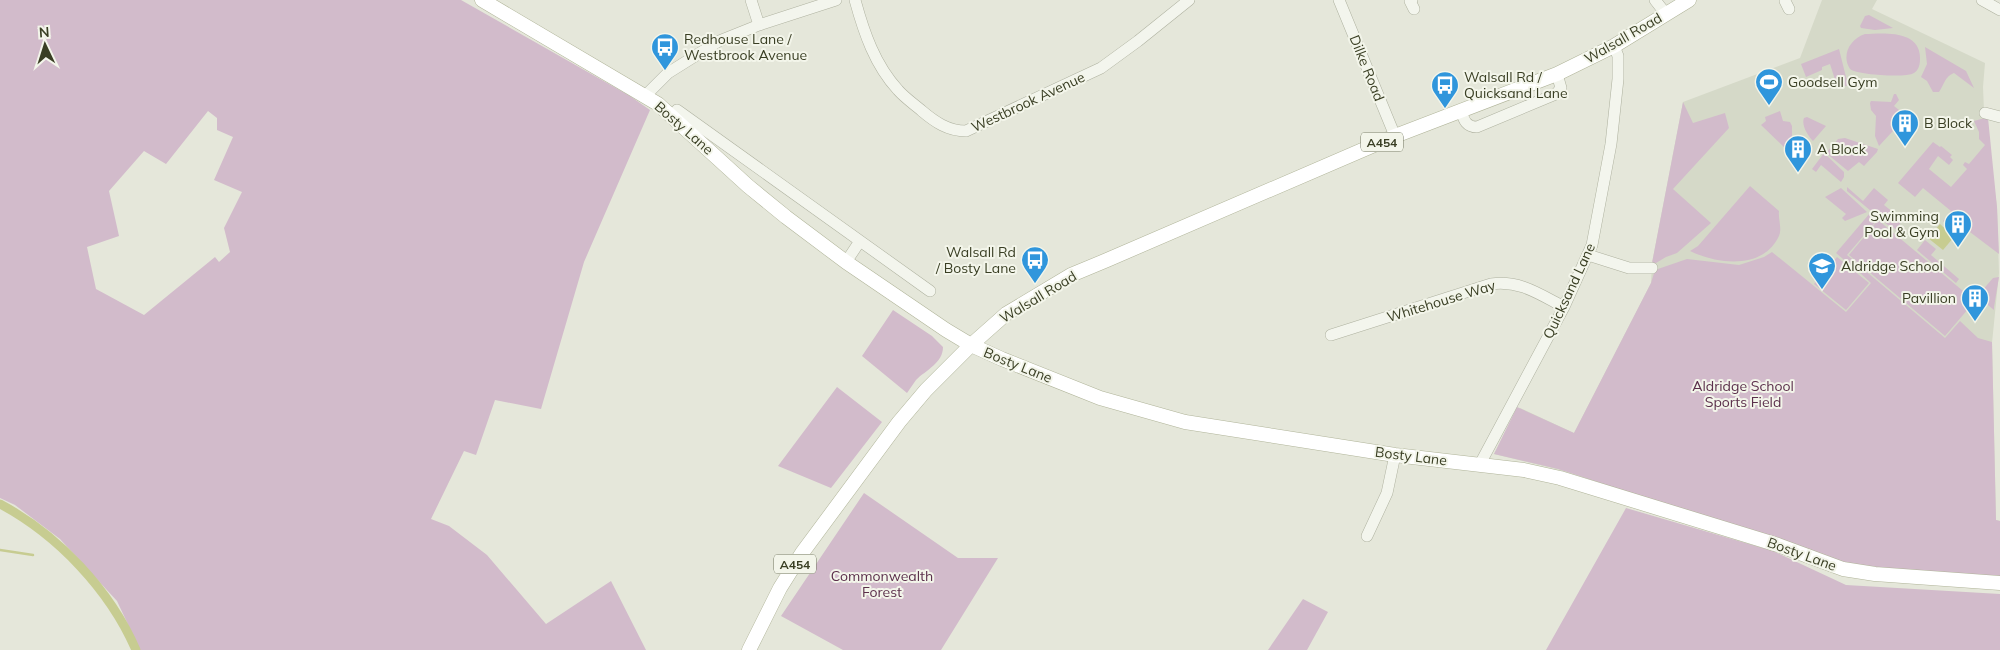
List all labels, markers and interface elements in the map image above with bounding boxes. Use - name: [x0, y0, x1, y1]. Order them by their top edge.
- street label: Walsall Road: [1581, 9, 1665, 67]
- north arrow: [20, 20, 70, 70]
- text: N: [38, 23, 50, 41]
- place label: Redhouse Lane / Westbrook Avenue: [684, 30, 807, 64]
- bus stop icon: Redhouse Lane / Westbrook Avenue: [650, 32, 680, 71]
- street label: Dilke Road: [1346, 32, 1388, 104]
- sports icon: Goodsell Gym: [1754, 67, 1784, 106]
- street label: Westbrook Avenue: [968, 68, 1088, 136]
- place label: Walsall Rd / Quicksand Lane: [1464, 68, 1568, 102]
- bus stop icon: Walsall Rd / Quicksand Lane: [1430, 70, 1460, 109]
- place label: Goodsell Gym: [1788, 73, 1877, 91]
- street label: Bosty Lane: [651, 97, 717, 159]
- building icon: B Block: [1890, 108, 1920, 147]
- place label: B Block: [1924, 114, 1973, 132]
- road number: A454: [1361, 132, 1403, 152]
- building icon: A Block: [1783, 134, 1813, 173]
- place label: A Block: [1817, 140, 1867, 158]
- place label: Swimming Pool & Gym: [1864, 207, 1939, 241]
- building icon: Swimming Pool & Gym: [1943, 209, 1973, 248]
- street label: Quicksand Lane: [1539, 240, 1599, 342]
- place label: Walsall Rd / Bosty Lane: [935, 243, 1016, 277]
- bus stop icon: Walsall Rd / Bosty Lane: [1020, 245, 1050, 284]
- school or university icon: Aldridge School: [1807, 251, 1837, 290]
- place label: Aldridge School: [1841, 257, 1943, 275]
- street label: Walsall Road: [996, 267, 1080, 327]
- street label: Whitehouse Way: [1385, 276, 1498, 326]
- building icon: Pavillion: [1960, 283, 1990, 322]
- place label: Pavillion: [1902, 289, 1956, 307]
- street label: Bosty Lane: [981, 343, 1055, 387]
- park label: Aldridge School Sports Field: [1692, 377, 1794, 411]
- street label: Bosty Lane: [1374, 443, 1448, 469]
- street label: Bosty Lane: [1765, 533, 1839, 575]
- road number: A454: [774, 554, 816, 574]
- park label: Commonwealth Forest: [831, 567, 933, 601]

